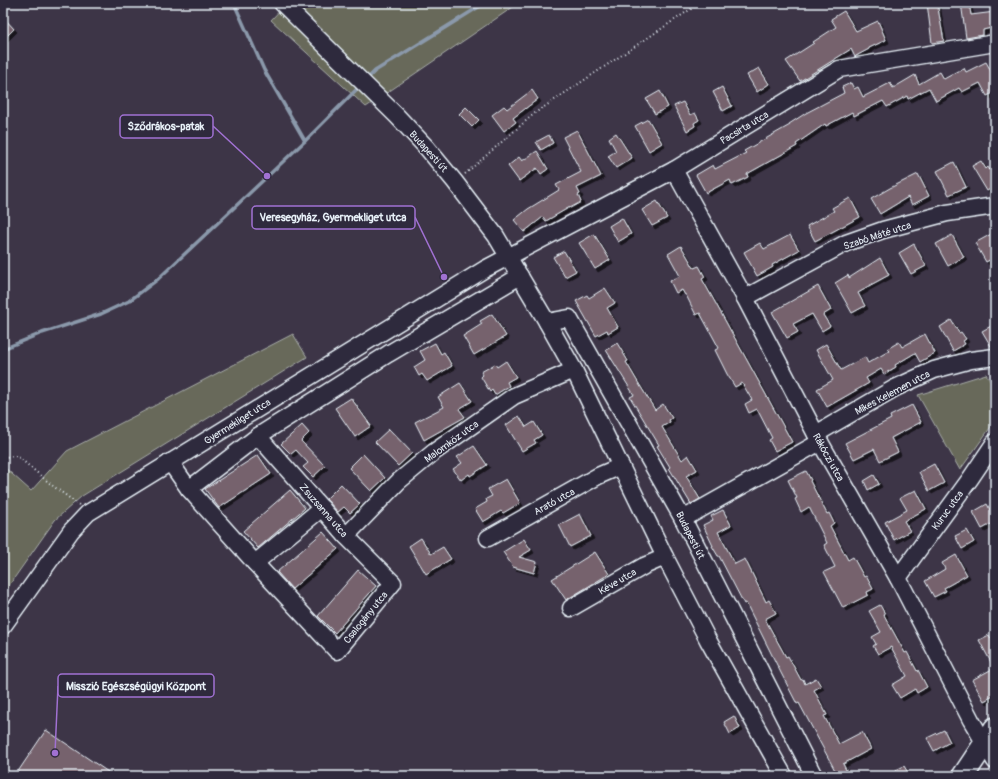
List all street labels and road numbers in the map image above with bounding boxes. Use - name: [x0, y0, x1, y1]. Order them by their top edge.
- street label: Pacsirta utca: [718, 109, 771, 147]
- street label: Budapesti út: [407, 128, 451, 176]
- street label: Szabó Máté utca: [842, 219, 913, 253]
- street label: Mikes Kelemen utca: [853, 368, 932, 418]
- street label: Gyermekliget utca: [202, 396, 273, 447]
- street label: Malomköz utca: [422, 418, 481, 465]
- street label: Rákóczi utca: [810, 431, 846, 484]
- street label: Zsuzsanna utca: [297, 481, 350, 540]
- street label: Arató utca: [532, 486, 577, 518]
- street label: Kuruc utca: [930, 488, 966, 533]
- street label: Budapesti út: [673, 510, 708, 562]
- street label: Kéve utca: [596, 566, 639, 597]
- street label: Csalogány utca: [341, 589, 391, 646]

